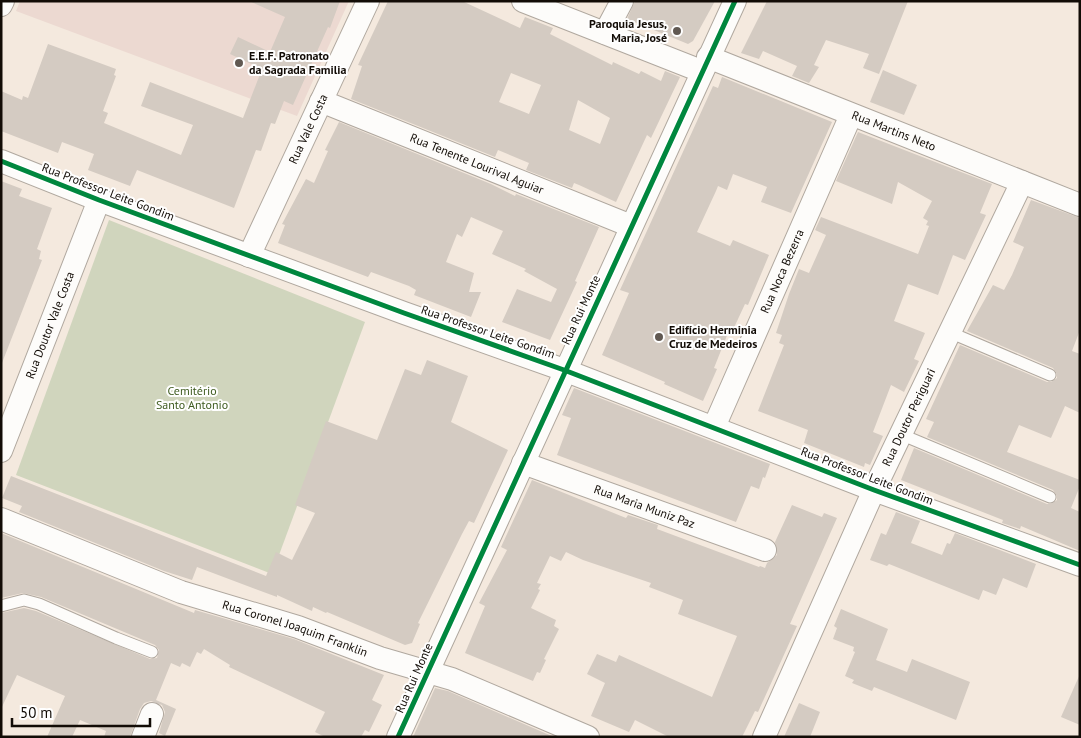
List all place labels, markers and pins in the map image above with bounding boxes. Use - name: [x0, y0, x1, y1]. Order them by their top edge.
- place label: Paroquia Jesus, Maria, José: [589, 16, 667, 45]
- marker: Paroquia Jesus, Maria, José: [671, 25, 683, 37]
- place label: E.E.F. Patronato da Sagrada Familia: [249, 48, 347, 77]
- marker: E.E.F. Patronato da Sagrada Familia: [233, 57, 245, 69]
- place label: Edifício Herminia Cruz de Medeiros: [669, 322, 757, 351]
- marker: Edifício Herminia Cruz de Medeiros: [653, 331, 665, 343]

